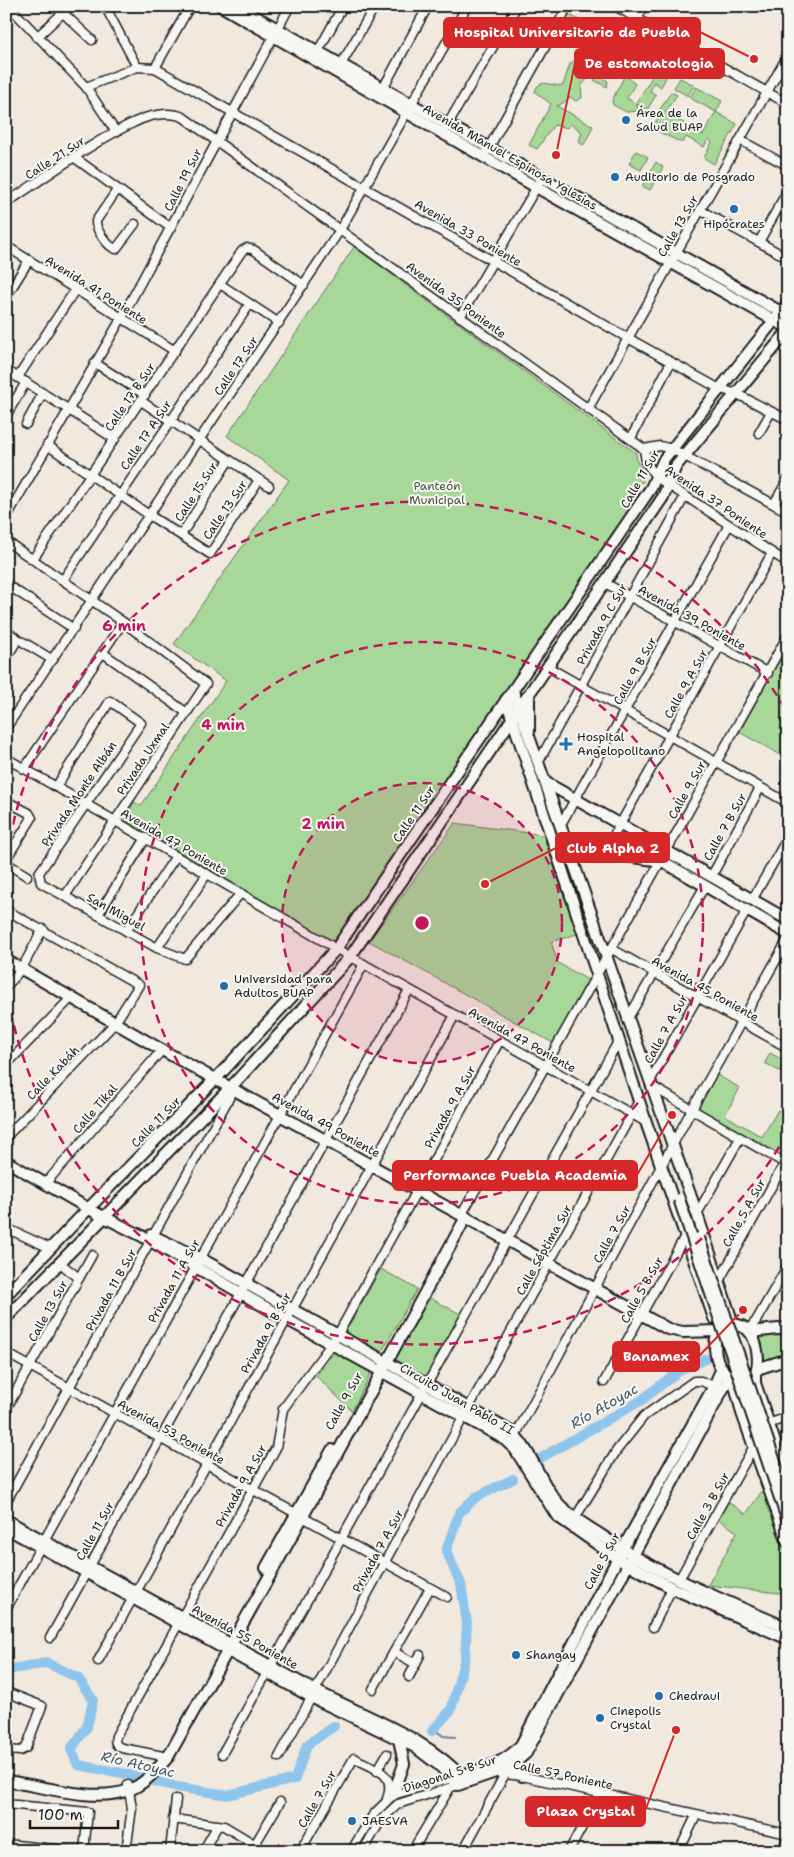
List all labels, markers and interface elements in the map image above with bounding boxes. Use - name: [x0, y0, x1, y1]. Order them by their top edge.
- callout: Hospital Universitario de Puebla: [444, 18, 700, 47]
- text: Hospital Universitario de Puebla: [454, 23, 691, 41]
- callout: De estomatologia: [575, 49, 724, 78]
- text: De estomatologia: [584, 54, 714, 72]
- street label: Avenida Manuel Espinosa Yglesias: [420, 100, 600, 214]
- place label: Área de la Salud BUAP: [636, 105, 703, 135]
- marker: Área de la Salud BUAP: [620, 114, 632, 126]
- street label: Calle 21 Sur: [22, 132, 88, 183]
- street label: Calle 19 Sur: [160, 146, 206, 214]
- place label: Auditorio de Posgrado: [625, 169, 755, 185]
- marker: Auditorio de Posgrado: [609, 171, 621, 183]
- street label: Calle 13 Sur: [654, 192, 702, 260]
- street label: Avenida 33 Poniente: [412, 196, 525, 270]
- marker: Hipócrates: [728, 203, 740, 215]
- place label: Hipócrates: [703, 216, 765, 232]
- street label: Avenida 41 Poniente: [42, 252, 150, 328]
- street label: Avenida 35 Poniente: [403, 258, 510, 342]
- street label: Calle 17 Sur: [210, 333, 262, 399]
- street label: Calle 17 B Sur: [101, 359, 159, 434]
- street label: Calle 17 A Sur: [117, 397, 176, 473]
- street label: Calle 11 Sur: [617, 446, 663, 511]
- street label: Calle 15 Sur: [171, 459, 221, 525]
- street label: Avenida 37 Poniente: [661, 462, 771, 543]
- street label: Calle 13 Sur: [199, 477, 251, 543]
- park label: Panteón Municipal: [409, 478, 465, 508]
- street label: Privada 9 C Sur: [573, 580, 631, 668]
- street label: Avenida 39 Poniente: [635, 582, 749, 654]
- text: 6 min: [102, 616, 146, 636]
- street label: Calle 9 B Sur: [610, 634, 660, 708]
- street label: Calle 9 A Sur: [660, 646, 712, 721]
- text: 4 min: [201, 715, 245, 735]
- street label: Privada Uxmal: [113, 720, 173, 798]
- place label: Hospital Angelopolitano: [577, 729, 665, 759]
- marker: Hospital Angelopolitano: [559, 737, 573, 751]
- street label: Privada Monte Albán: [38, 738, 120, 850]
- street label: Calle 9 Sur: [664, 758, 710, 822]
- street label: Calle 11 Sur: [389, 782, 439, 846]
- street label: Calle 7 B Sur: [700, 790, 750, 864]
- street label: Avenida 47 Poniente: [118, 805, 231, 879]
- text: 2 min: [301, 814, 345, 834]
- callout: Club Alpha 2: [556, 833, 669, 862]
- text: Club Alpha 2: [567, 839, 660, 857]
- street label: San Miguel: [84, 889, 148, 935]
- centre of rings: [413, 914, 431, 932]
- street label: Avenida 45 Poniente: [648, 953, 762, 1025]
- place label: Universidad para Adultos BUAP: [234, 971, 333, 1001]
- marker: Universidad para Adultos BUAP: [218, 980, 230, 992]
- street label: Calle 7 A Sur: [640, 991, 692, 1066]
- street label: Avenida 47 Poniente: [465, 1004, 579, 1076]
- street label: Calle Kabáh: [23, 1042, 83, 1104]
- street label: Privada 9 A Sur: [421, 1063, 480, 1151]
- street label: Calle Tikal: [69, 1081, 121, 1137]
- street label: Avenida 49 Poniente: [269, 1089, 383, 1162]
- street label: Calle 11 Sur: [128, 1093, 185, 1151]
- callout: Performance Puebla Academia: [393, 1161, 637, 1190]
- text: Performance Puebla Academia: [403, 1166, 627, 1184]
- street label: Calle 5 A Sur: [719, 1176, 770, 1250]
- street label: Calle Séptima Sur: [512, 1201, 576, 1298]
- street label: Calle 7 Sur: [589, 1202, 635, 1266]
- street label: Privada 11 A Sur: [144, 1236, 204, 1326]
- street label: Privada 11 B Sur: [82, 1246, 140, 1334]
- street label: Calle 5 B Sur: [617, 1253, 667, 1326]
- street label: Calle 13 Sur: [24, 1277, 72, 1345]
- street label: Privada 9 B Sur: [237, 1289, 295, 1377]
- callout: Banamex: [613, 1342, 699, 1371]
- text: Banamex: [623, 1347, 689, 1365]
- street label: Circuito Juan Pablo II: [397, 1360, 517, 1438]
- street label: Calle 9 Sur: [321, 1369, 367, 1433]
- water label: Río Atoyac: [567, 1379, 641, 1433]
- street label: Avenida 53 Poniente: [115, 1396, 228, 1468]
- street label: Privada 9 A Sur: [212, 1442, 271, 1530]
- street label: Calle 3 B Sur: [683, 1469, 733, 1543]
- street label: Calle 11 Sur: [72, 1498, 118, 1563]
- street label: Privada 7 A Sur: [349, 1507, 408, 1595]
- street label: Calle 5 Sur: [580, 1529, 624, 1593]
- street label: Avenida 55 Poniente: [189, 1601, 301, 1673]
- place label: Shangay: [526, 1647, 576, 1663]
- marker: Shangay: [510, 1649, 522, 1661]
- place label: Chedraui: [669, 1688, 720, 1704]
- marker: Chedraui: [653, 1690, 665, 1702]
- place label: Cinepolis Crystal: [610, 1703, 661, 1733]
- marker: Cinepolis Crystal: [594, 1712, 606, 1724]
- water label: Río Atoyac: [99, 1747, 177, 1781]
- street label: Diagonal 5 B Sur: [401, 1751, 499, 1797]
- street label: Calle 57 Poniente: [512, 1757, 615, 1793]
- street label: Calle 7 Sur: [294, 1767, 340, 1831]
- scale bar: [30, 1797, 118, 1829]
- callout: Plaza Crystal: [526, 1797, 645, 1826]
- text: Plaza Crystal: [537, 1802, 636, 1820]
- text: 100 m: [38, 1805, 83, 1825]
- place label: JAESVA: [362, 1813, 408, 1829]
- marker: JAESVA: [346, 1815, 358, 1827]

